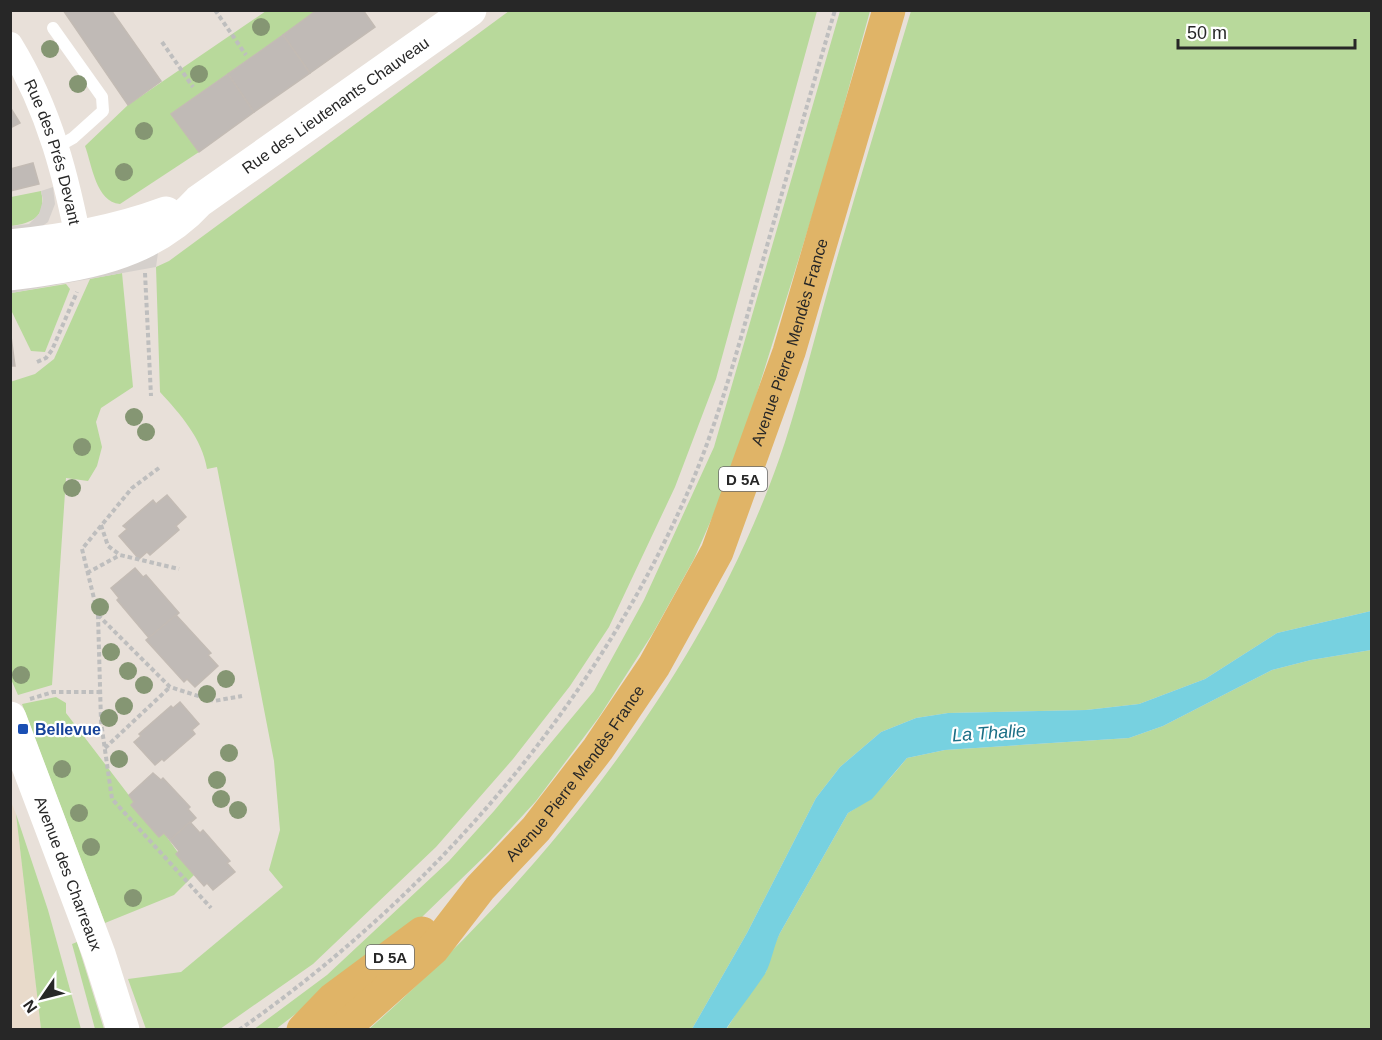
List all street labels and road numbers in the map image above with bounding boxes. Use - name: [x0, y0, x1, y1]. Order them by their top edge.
- street label: Rue des Lieutenants Chauveau: [239, 33, 432, 177]
- street label: Rue des Prés Devant: [22, 76, 84, 227]
- street label: Avenue Pierre Mendès France: [748, 236, 830, 448]
- road number: D 5A: [719, 467, 767, 491]
- street label: Avenue Pierre Mendès France: [502, 682, 647, 864]
- street label: Avenue des Charreaux: [32, 794, 105, 953]
- road number: D 5A: [366, 945, 414, 969]

